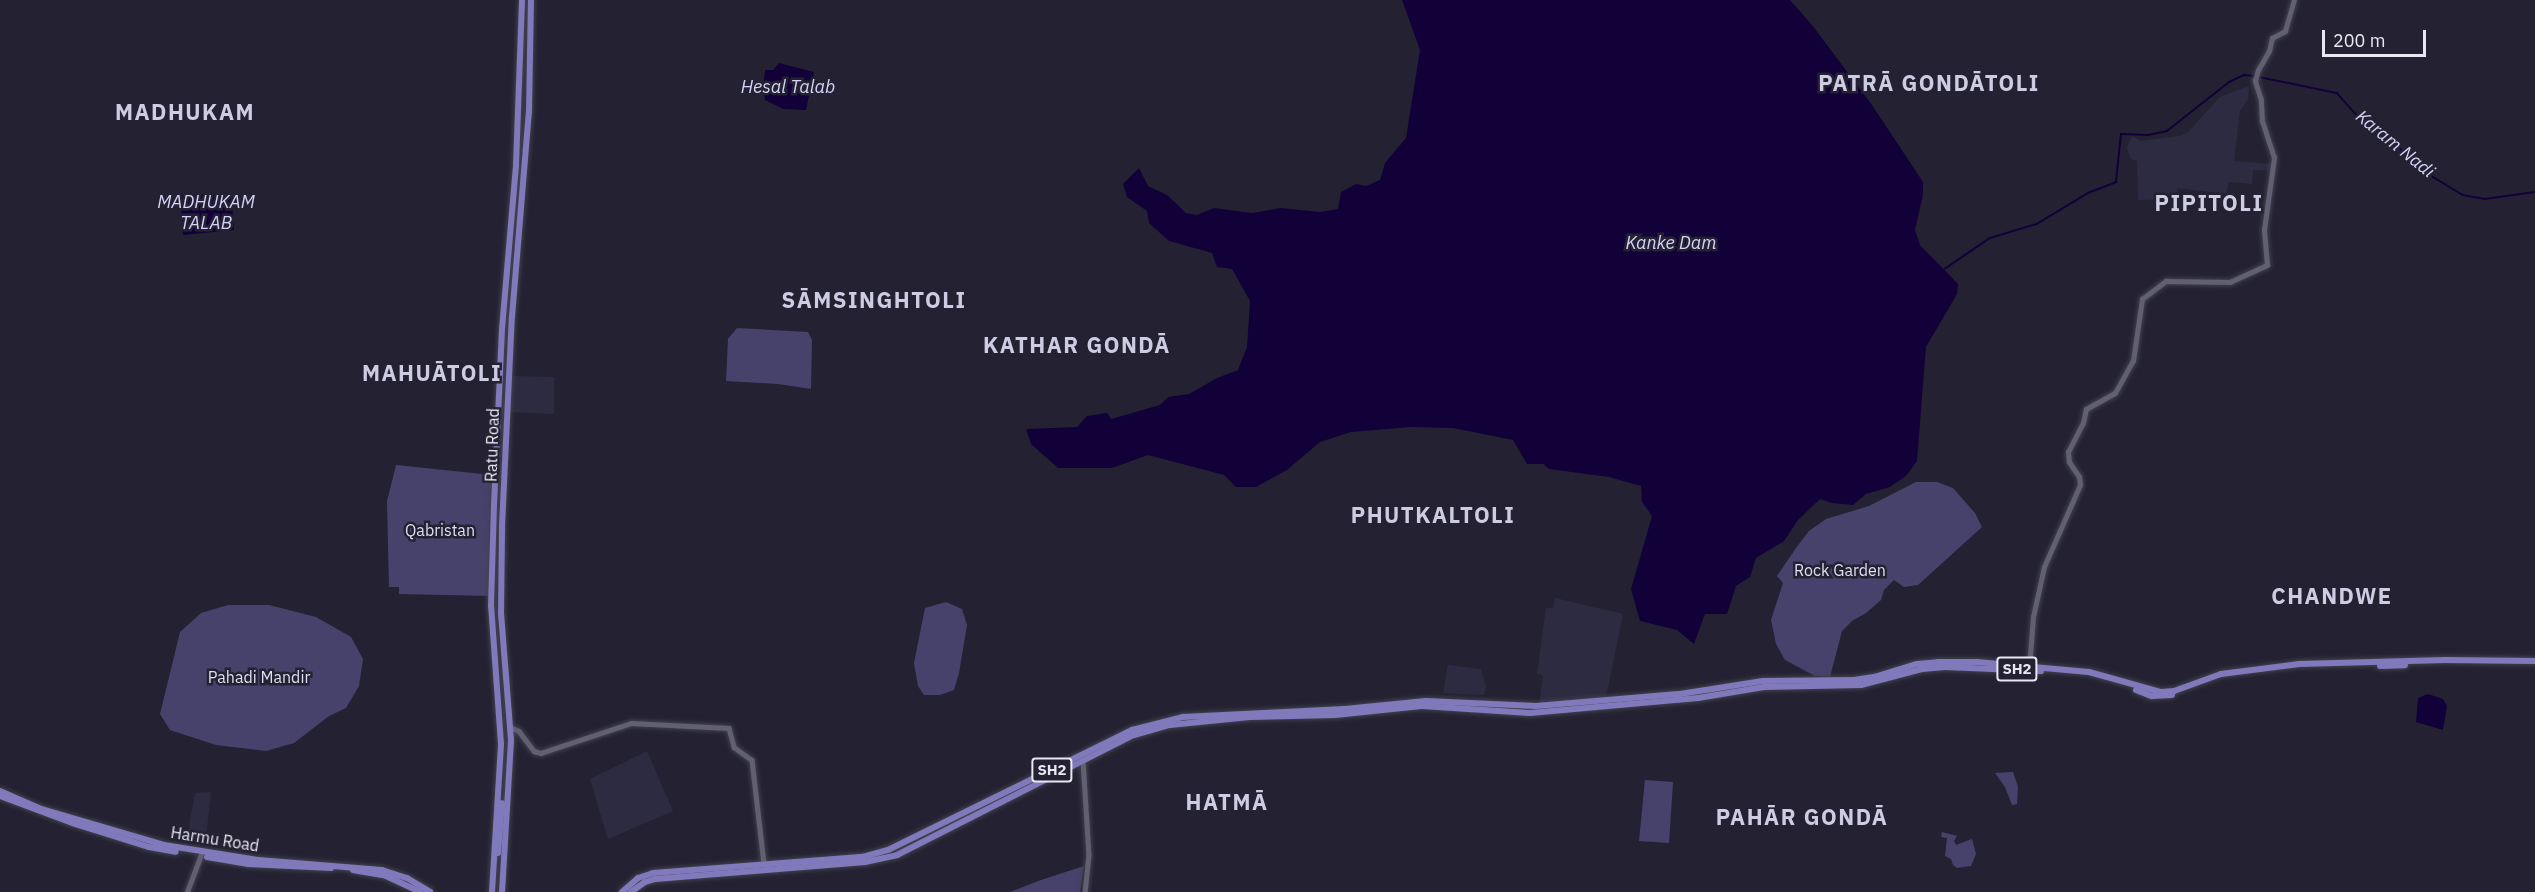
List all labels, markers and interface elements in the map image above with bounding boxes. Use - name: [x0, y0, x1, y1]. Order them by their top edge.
- scale bar: [2325, 18, 2428, 56]
- text: 200 m: [2333, 29, 2385, 52]
- district label: PATRĀ GONDĀTOLI: [1818, 70, 2040, 96]
- water label: Hesal Talab: [741, 76, 835, 98]
- district label: MADHUKAM: [115, 99, 255, 125]
- water label: Karam Nadi: [2351, 106, 2439, 182]
- district label: PIPITOLI: [2155, 190, 2263, 216]
- water label: MADHUKAM TALAB: [157, 192, 255, 234]
- water label: Kanke Dam: [1626, 232, 1716, 254]
- district label: SĀMSINGHTOLI: [782, 287, 966, 313]
- district label: KATHAR GONDĀ: [983, 332, 1171, 358]
- district label: MAHUĀTOLI: [362, 360, 502, 386]
- street label: Ratu Road: [481, 408, 503, 482]
- district label: PHUTKALTOLI: [1351, 502, 1515, 528]
- park label: Qabristan: [405, 520, 475, 540]
- park label: Rock Garden: [1794, 560, 1886, 580]
- district label: CHANDWE: [2271, 583, 2393, 609]
- road number: SH2: [1996, 657, 2038, 681]
- park label: Pahadi Mandir: [208, 667, 310, 687]
- road number: SH2: [1031, 758, 1073, 782]
- district label: HATMĀ: [1185, 789, 1269, 815]
- district label: PAHĀR GONDĀ: [1716, 804, 1888, 830]
- street label: Harmu Road: [169, 823, 261, 855]

